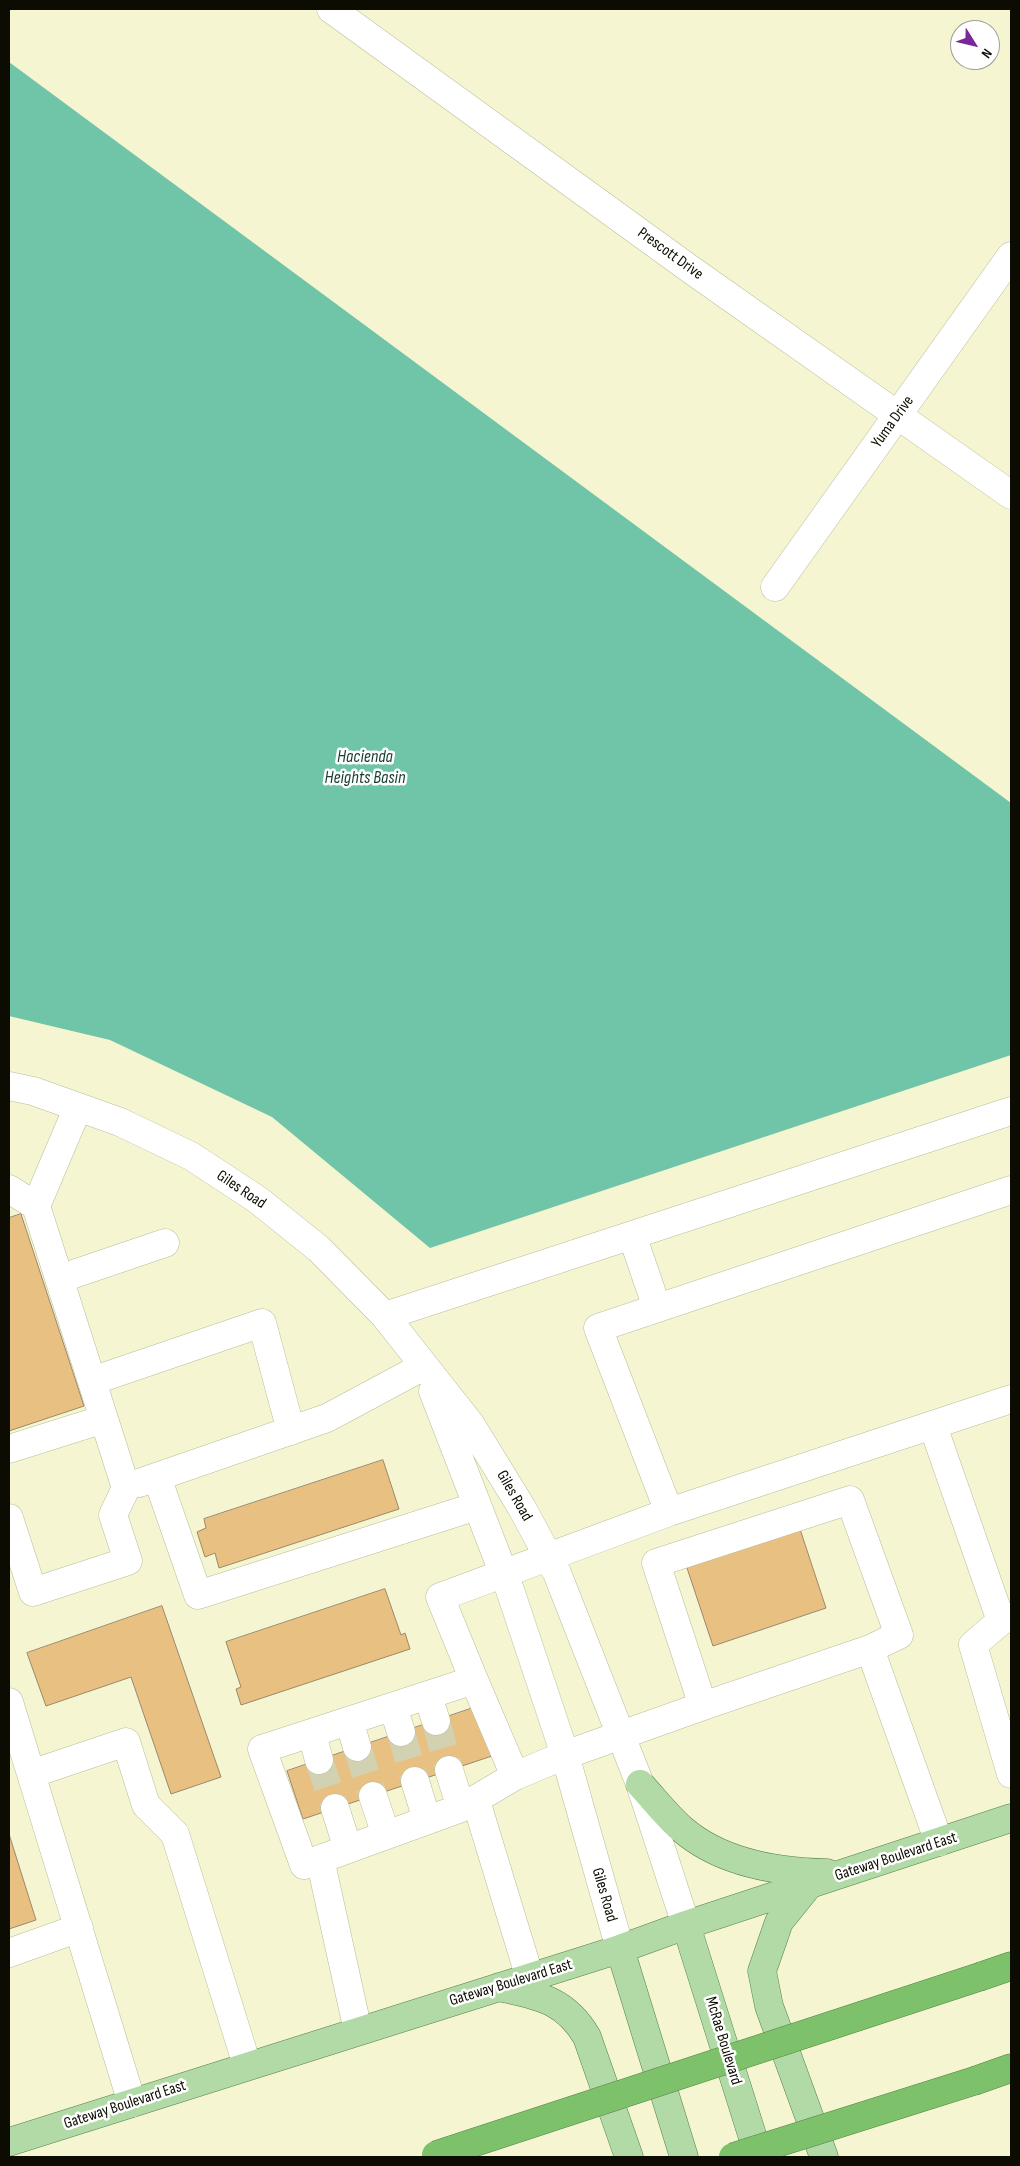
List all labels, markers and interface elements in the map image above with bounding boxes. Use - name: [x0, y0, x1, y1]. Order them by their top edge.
- north arrow: [950, 20, 1000, 70]
- text: N: [978, 45, 996, 62]
- street label: Prescott Drive: [633, 224, 707, 284]
- street label: Yuma Drive: [868, 392, 918, 452]
- water label: Hacienda Heights Basin: [325, 746, 405, 789]
- street label: Giles Road: [213, 1167, 269, 1213]
- street label: Giles Road: [492, 1467, 536, 1525]
- street label: Gateway Boulevard East: [833, 1828, 959, 1886]
- street label: Giles Road: [587, 1866, 621, 1924]
- street label: Gateway Boulevard East: [447, 1955, 575, 2011]
- street label: McRae Boulevard: [701, 1995, 745, 2087]
- street label: Gateway Boulevard East: [62, 2076, 188, 2134]

